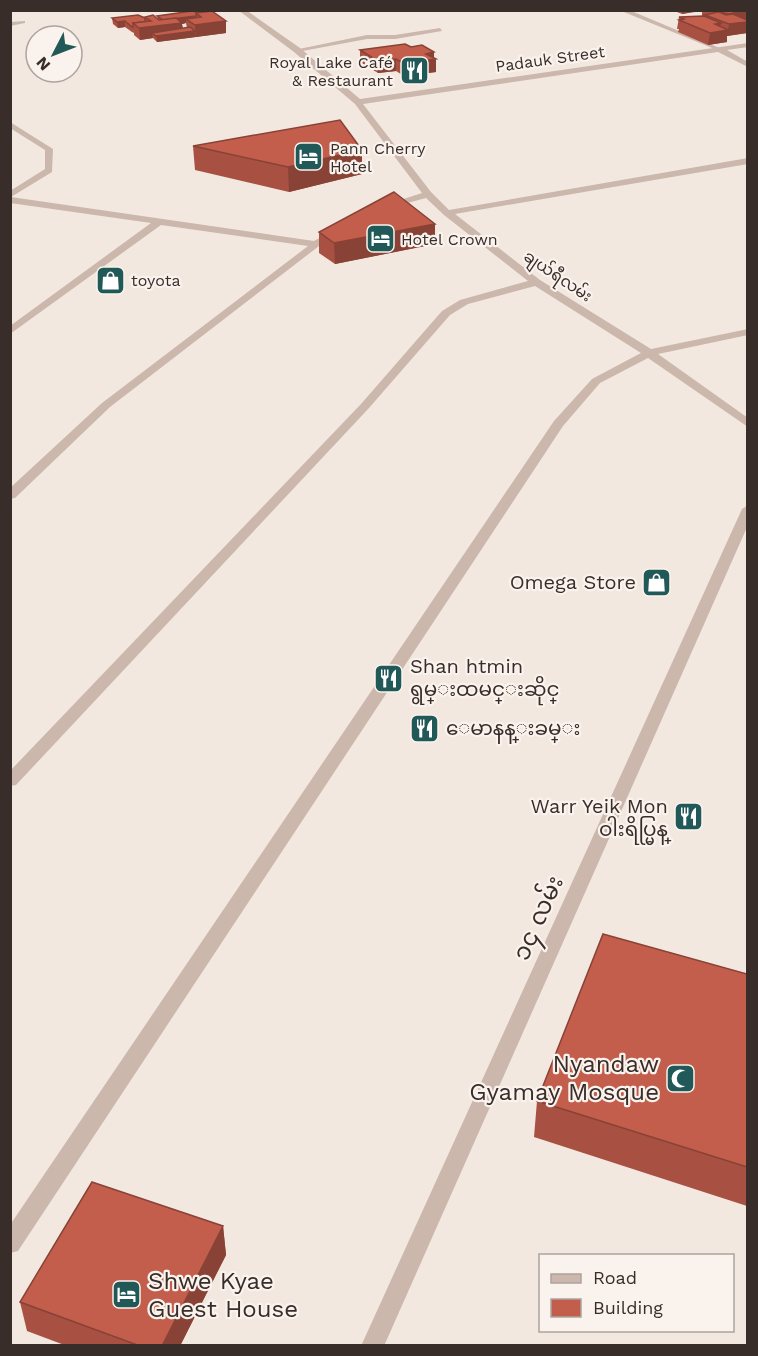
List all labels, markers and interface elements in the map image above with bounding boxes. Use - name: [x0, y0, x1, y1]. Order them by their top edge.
- north arrow: [24, 24, 84, 84]
- street label: Padauk Street: [494, 42, 606, 76]
- text: N: [32, 53, 54, 74]
- place label: Royal Lake Café & Restaurant: [269, 53, 393, 90]
- restaurant icon: Royal Lake Café & Restaurant: [398, 55, 430, 87]
- place label: Pann Cherry Hotel: [330, 139, 426, 176]
- hotel icon: Pann Cherry Hotel: [293, 141, 325, 173]
- hotel icon: Hotel Crown: [364, 223, 396, 255]
- place label: Hotel Crown: [401, 230, 498, 249]
- street label: ချယ်ရီလမ်း: [518, 245, 597, 309]
- shop icon: toyota: [94, 264, 126, 296]
- place label: toyota: [131, 271, 181, 290]
- shop icon: Omega Store: [641, 566, 673, 598]
- place label: Omega Store: [510, 570, 636, 594]
- place label: Shan htmin ရွမ္းထမင္းဆိုင္: [410, 654, 559, 706]
- restaurant icon: Shan htmin ရွမ္းထမင္းဆိုင္: [373, 662, 405, 694]
- restaurant icon: ေမာနန္းခမ္း: [409, 712, 441, 744]
- place label: ေမာနန္းခမ္း: [446, 716, 580, 744]
- place label: Warr Yeik Mon ဝါးရိပ္မြန္: [531, 794, 671, 845]
- restaurant icon: Warr Yeik Mon ဝါးရိပ္မြန္: [673, 801, 705, 833]
- street label: ၁၄ လမ်း: [505, 871, 574, 967]
- place label: Nyandaw Gyamay Mosque: [469, 1050, 659, 1106]
- mosque icon: Nyandaw Gyamay Mosque: [664, 1062, 696, 1094]
- legend: [539, 1254, 734, 1332]
- place label: Shwe Kyae Guest House: [148, 1267, 298, 1323]
- text: Road: [593, 1267, 637, 1288]
- hotel icon: Shwe Kyae Guest House: [111, 1279, 143, 1311]
- text: Building: [593, 1297, 663, 1318]

